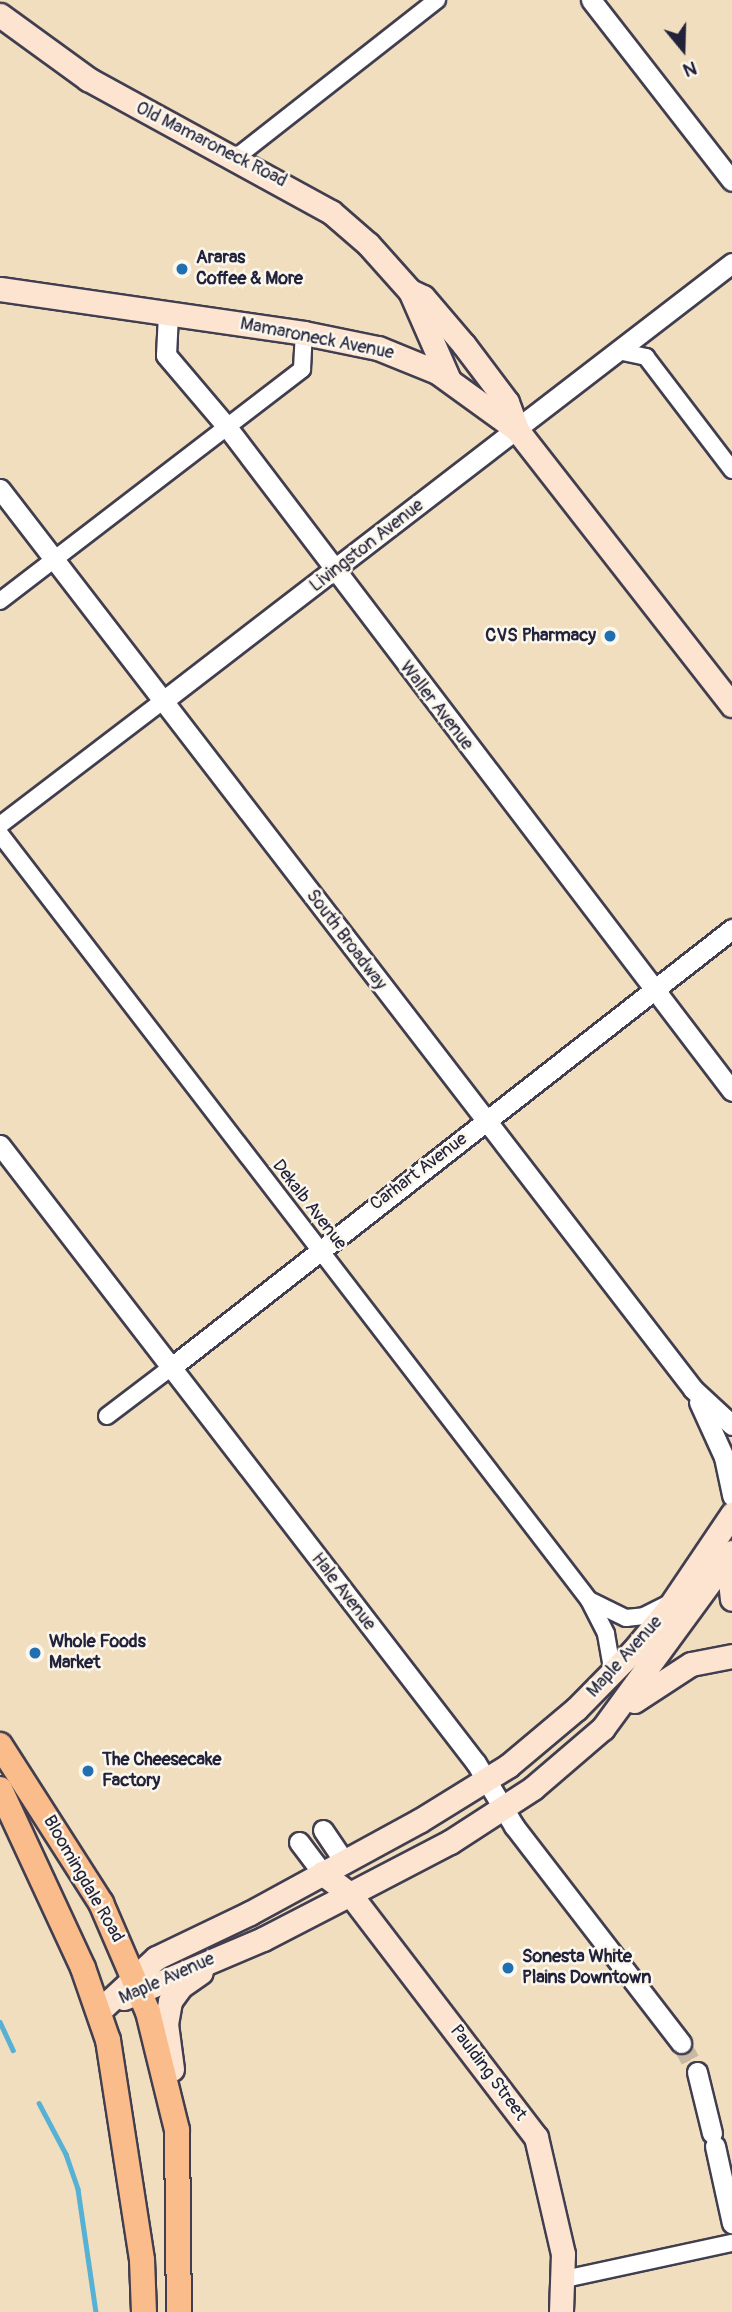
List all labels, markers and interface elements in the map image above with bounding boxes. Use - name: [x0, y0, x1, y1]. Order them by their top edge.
- north arrow: [648, 14, 718, 84]
- text: N: [680, 55, 700, 82]
- street label: Old Mamaroneck Road: [132, 98, 290, 192]
- place label: Araras Coffee & More: [196, 248, 303, 290]
- marker: Araras Coffee & More: [174, 261, 190, 277]
- street label: Mamaroneck Avenue: [238, 313, 396, 365]
- street label: Livingston Avenue: [306, 495, 428, 597]
- place label: CVS Pharmacy: [485, 625, 596, 647]
- marker: CVS Pharmacy: [602, 628, 618, 644]
- street label: Waller Avenue: [395, 657, 477, 755]
- street label: South Broadway: [301, 886, 391, 994]
- street label: Carhart Avenue: [366, 1129, 472, 1215]
- street label: Dekalb Avenue: [267, 1156, 351, 1254]
- street label: Hale Avenue: [306, 1549, 380, 1635]
- street label: Maple Avenue: [583, 1612, 667, 1702]
- place label: Whole Foods Market: [49, 1632, 146, 1674]
- marker: Whole Foods Market: [27, 1645, 43, 1661]
- place label: The Cheesecake Factory: [102, 1750, 221, 1792]
- marker: The Cheesecake Factory: [80, 1763, 96, 1779]
- street label: Bloomingdale Road: [38, 1812, 128, 1946]
- place label: Sonesta White Plains Downtown: [522, 1947, 651, 1990]
- street label: Maple Avenue: [116, 1948, 218, 2010]
- marker: Sonesta White Plains Downtown: [500, 1960, 516, 1976]
- street label: Paulding Street: [445, 2021, 531, 2125]

